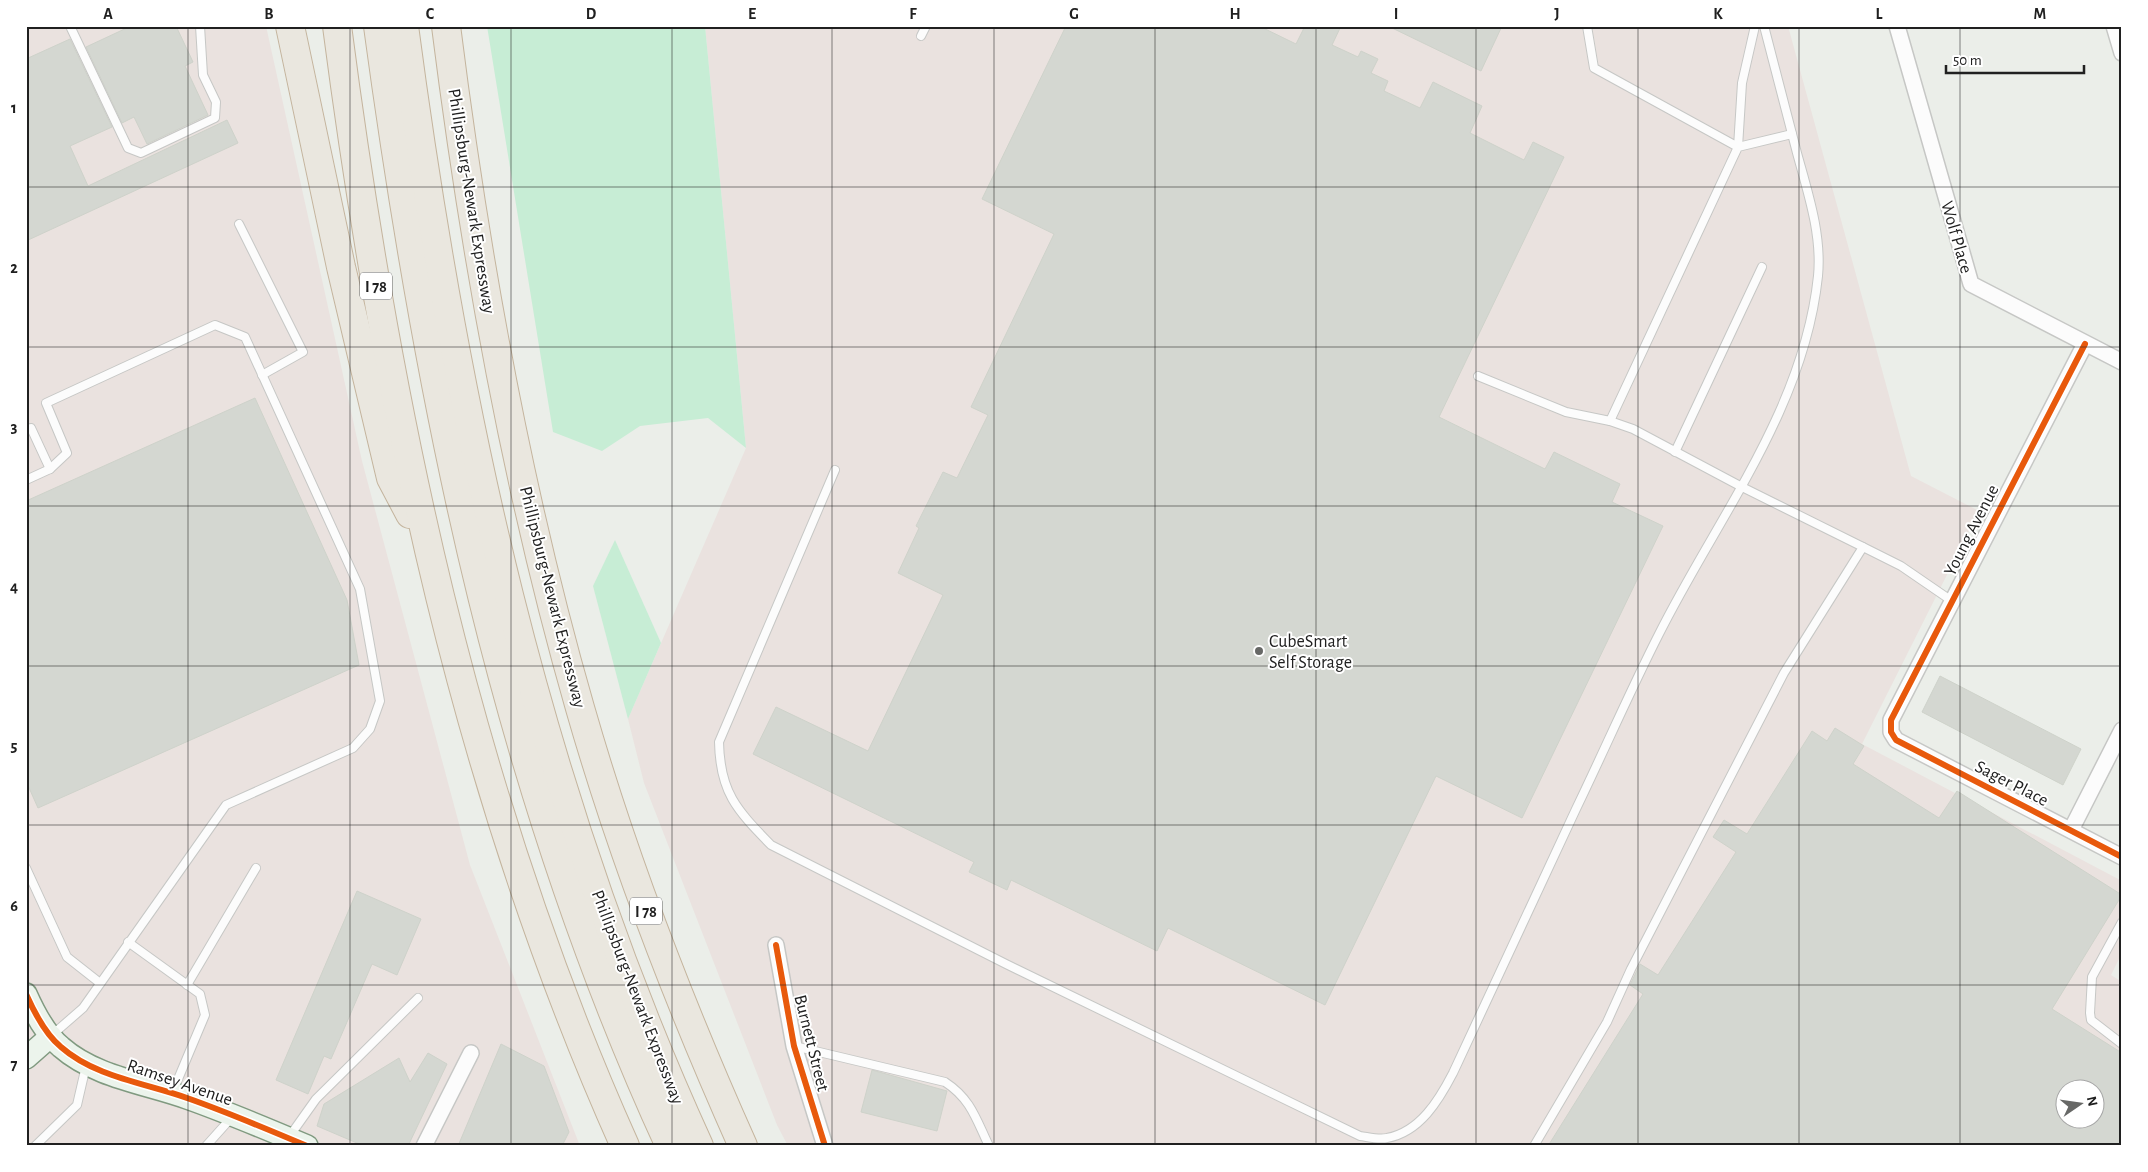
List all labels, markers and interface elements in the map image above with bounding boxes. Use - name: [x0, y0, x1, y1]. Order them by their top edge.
- text: A: [103, 6, 113, 22]
- text: B: [264, 6, 274, 22]
- text: C: [426, 6, 435, 22]
- text: D: [586, 6, 597, 22]
- text: E: [748, 6, 756, 22]
- text: F: [909, 6, 917, 22]
- text: G: [1069, 6, 1079, 22]
- text: H: [1229, 6, 1241, 22]
- text: I: [1394, 6, 1398, 22]
- text: J: [1554, 6, 1560, 22]
- text: K: [1713, 6, 1723, 22]
- text: L: [1876, 6, 1883, 22]
- text: M: [2034, 6, 2046, 22]
- scale bar: [1946, 42, 2083, 74]
- text: 50 m: [1953, 53, 1982, 68]
- street label: Phillipsburg-Newark Expressway: [444, 87, 498, 315]
- text: 1: [11, 100, 17, 116]
- street label: Wolf Place: [1937, 199, 1975, 275]
- text: 2: [10, 260, 18, 276]
- road number: I 78: [360, 272, 392, 300]
- text: 3: [11, 419, 18, 435]
- street label: Young Avenue: [1941, 482, 2003, 579]
- street label: Phillipsburg-Newark Expressway: [516, 485, 588, 710]
- text: 4: [10, 579, 18, 595]
- place label: CubeSmart Self Storage: [1269, 633, 1352, 672]
- marker: CubeSmart Self Storage: [1253, 645, 1265, 657]
- text: 5: [11, 738, 18, 754]
- street label: Sager Place: [1972, 758, 2051, 810]
- street label: Phillipsburg-Newark Expressway: [588, 888, 686, 1107]
- text: 6: [10, 898, 18, 914]
- road number: I 78: [630, 898, 662, 924]
- street label: Burnett Street: [790, 993, 832, 1094]
- street label: Ramsey Avenue: [125, 1056, 235, 1109]
- text: 7: [11, 1057, 18, 1073]
- north arrow: [2056, 1080, 2106, 1130]
- text: N: [2084, 1095, 2100, 1108]

